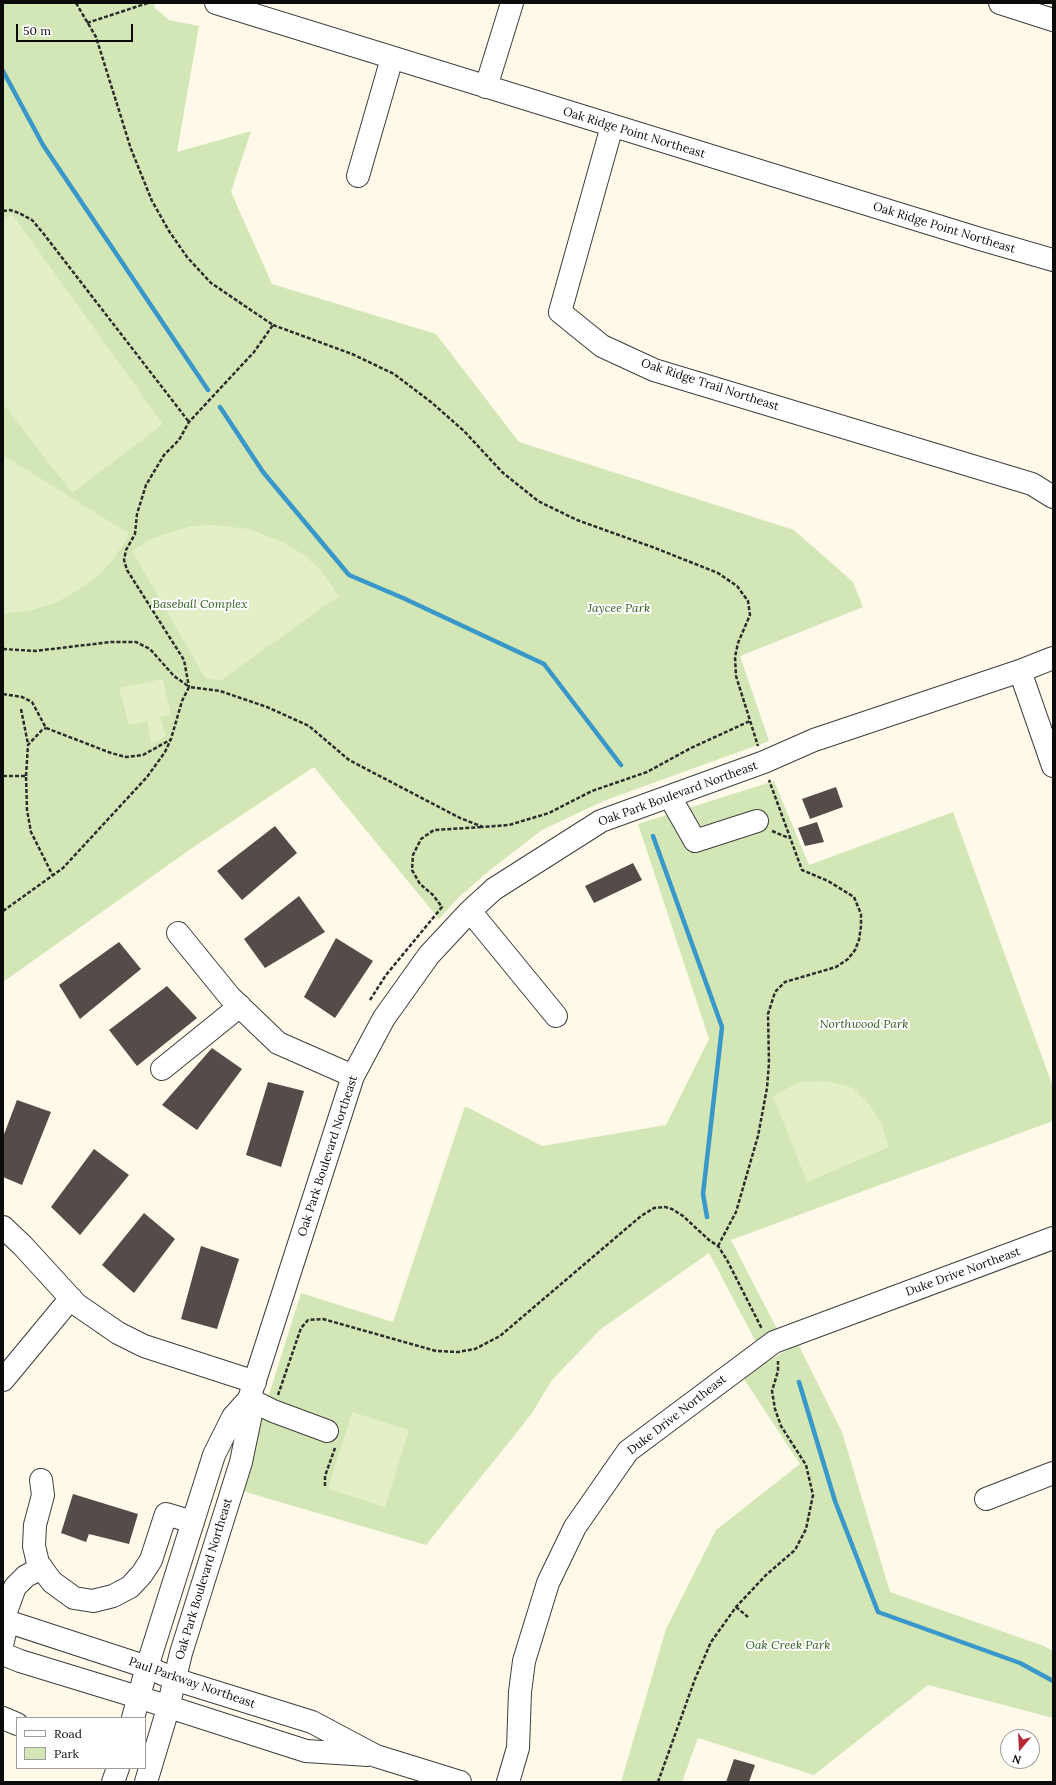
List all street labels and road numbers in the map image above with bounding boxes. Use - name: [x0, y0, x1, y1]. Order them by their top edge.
- street label: Oak Ridge Point Northeast: [561, 104, 707, 162]
- street label: Oak Ridge Point Northeast: [871, 199, 1017, 257]
- street label: Oak Ridge Trail Northeast: [639, 356, 781, 414]
- street label: Oak Park Boulevard Northeast: [596, 758, 760, 830]
- street label: Oak Park Boulevard Northeast: [295, 1074, 361, 1238]
- street label: Duke Drive Northeast: [904, 1244, 1022, 1300]
- street label: Duke Drive Northeast: [625, 1372, 729, 1458]
- street label: Oak Park Boulevard Northeast: [172, 1496, 236, 1662]
- street label: Paul Parkway Northeast: [127, 1655, 257, 1711]

